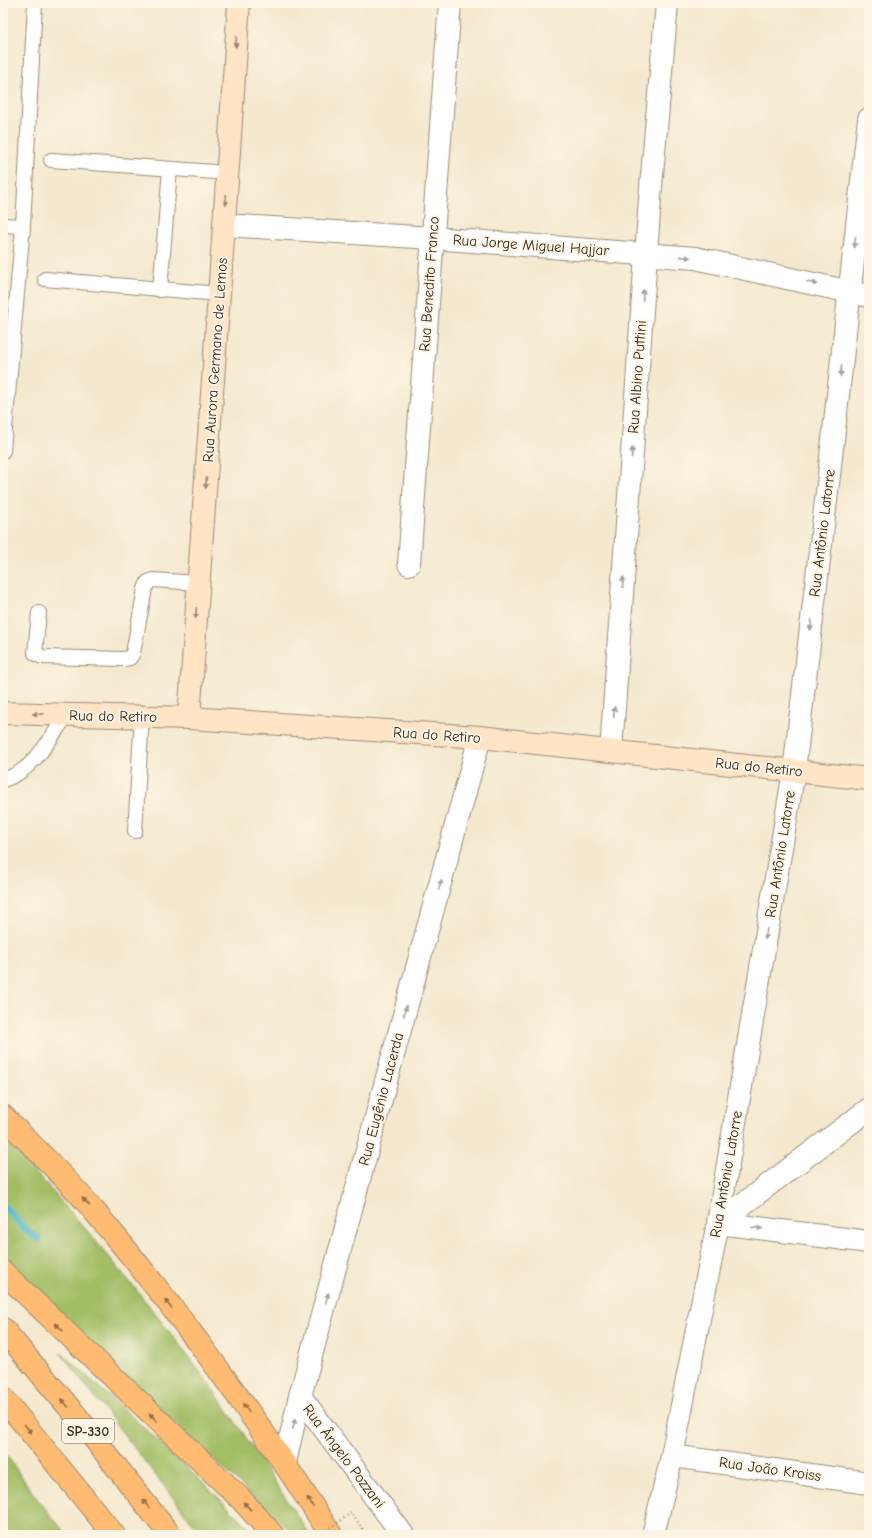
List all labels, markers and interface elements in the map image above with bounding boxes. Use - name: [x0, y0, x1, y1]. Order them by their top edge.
- one-way arrow: [233, 36, 240, 48]
- one-way arrow: [223, 194, 229, 207]
- street label: Rua Benedito Franco: [415, 216, 443, 352]
- street label: Rua Jorge Miguel Hajjar: [452, 231, 610, 259]
- one-way arrow: [852, 236, 859, 248]
- one-way arrow: [679, 253, 691, 260]
- street label: Rua Aurora Germano de Lemos: [199, 257, 231, 463]
- one-way arrow: [806, 281, 818, 287]
- one-way arrow: [639, 289, 646, 301]
- street label: Rua Albino Puttini: [624, 320, 650, 434]
- one-way arrow: [838, 365, 844, 377]
- one-way arrow: [628, 447, 635, 459]
- street label: Rua Antônio Latorre: [805, 468, 839, 598]
- one-way arrow: [202, 477, 209, 489]
- one-way arrow: [620, 576, 627, 589]
- one-way arrow: [193, 607, 200, 619]
- one-way arrow: [808, 619, 814, 631]
- street label: Rua do Retiro: [69, 706, 157, 726]
- one-way arrow: [611, 706, 618, 718]
- one-way arrow: [31, 711, 44, 717]
- street label: Rua do Retiro: [393, 723, 482, 747]
- street label: Rua do Retiro: [714, 753, 804, 781]
- street label: Rua Antônio Latorre: [761, 789, 799, 919]
- one-way arrow: [437, 879, 443, 891]
- one-way arrow: [763, 928, 769, 940]
- one-way arrow: [403, 1005, 409, 1017]
- street label: Rua Eugênio Lacerda: [355, 1030, 407, 1168]
- street label: Rua Antônio Latorre: [706, 1109, 746, 1239]
- one-way arrow: [82, 1197, 91, 1207]
- one-way arrow: [751, 1225, 763, 1231]
- one-way arrow: [324, 1292, 330, 1304]
- one-way arrow: [164, 1298, 172, 1309]
- one-way arrow: [54, 1322, 64, 1332]
- one-way arrow: [60, 1397, 69, 1408]
- street label: Rua Ângelo Pozzani: [299, 1400, 390, 1512]
- one-way arrow: [242, 1402, 250, 1413]
- one-way arrow: [148, 1412, 158, 1421]
- one-way arrow: [291, 1418, 297, 1430]
- road number: SP-330: [62, 1419, 114, 1443]
- one-way arrow: [23, 1423, 32, 1434]
- street label: Rua João Kroiss: [718, 1453, 822, 1485]
- one-way arrow: [307, 1496, 314, 1508]
- one-way arrow: [141, 1499, 150, 1510]
- one-way arrow: [242, 1501, 252, 1511]

